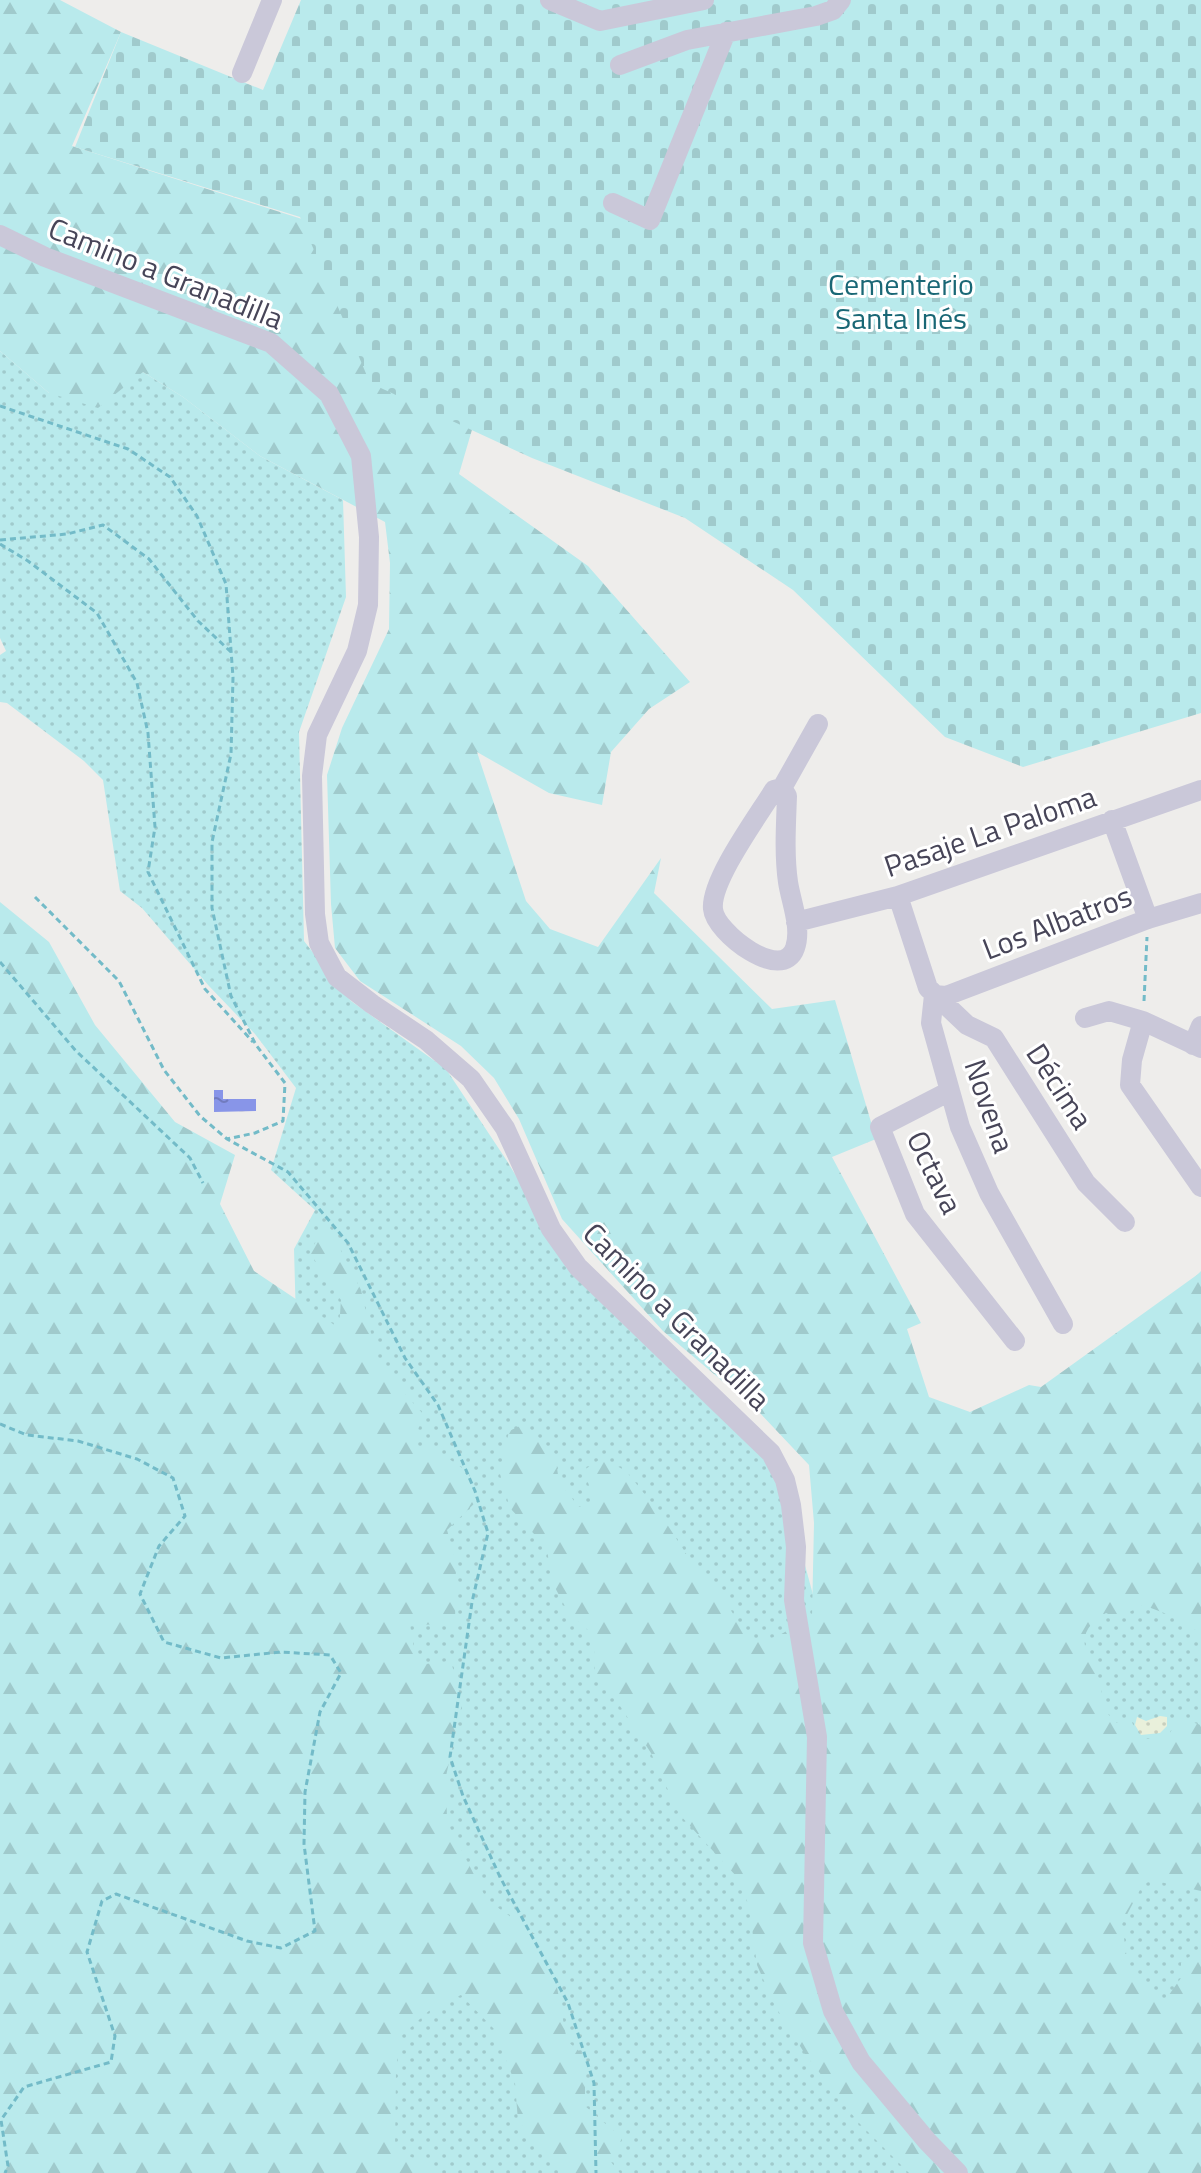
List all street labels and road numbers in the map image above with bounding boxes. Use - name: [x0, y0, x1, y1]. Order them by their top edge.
- street label: Camino a Granadilla: [42, 205, 290, 341]
- street label: Pasaje La Paloma: [878, 773, 1102, 889]
- street label: Los Albatros: [976, 872, 1138, 972]
- street label: Décima: [1015, 1034, 1105, 1138]
- street label: Novena: [953, 1053, 1027, 1159]
- street label: Octava: [895, 1123, 975, 1221]
- street label: Camino a Granadilla: [573, 1212, 781, 1420]

